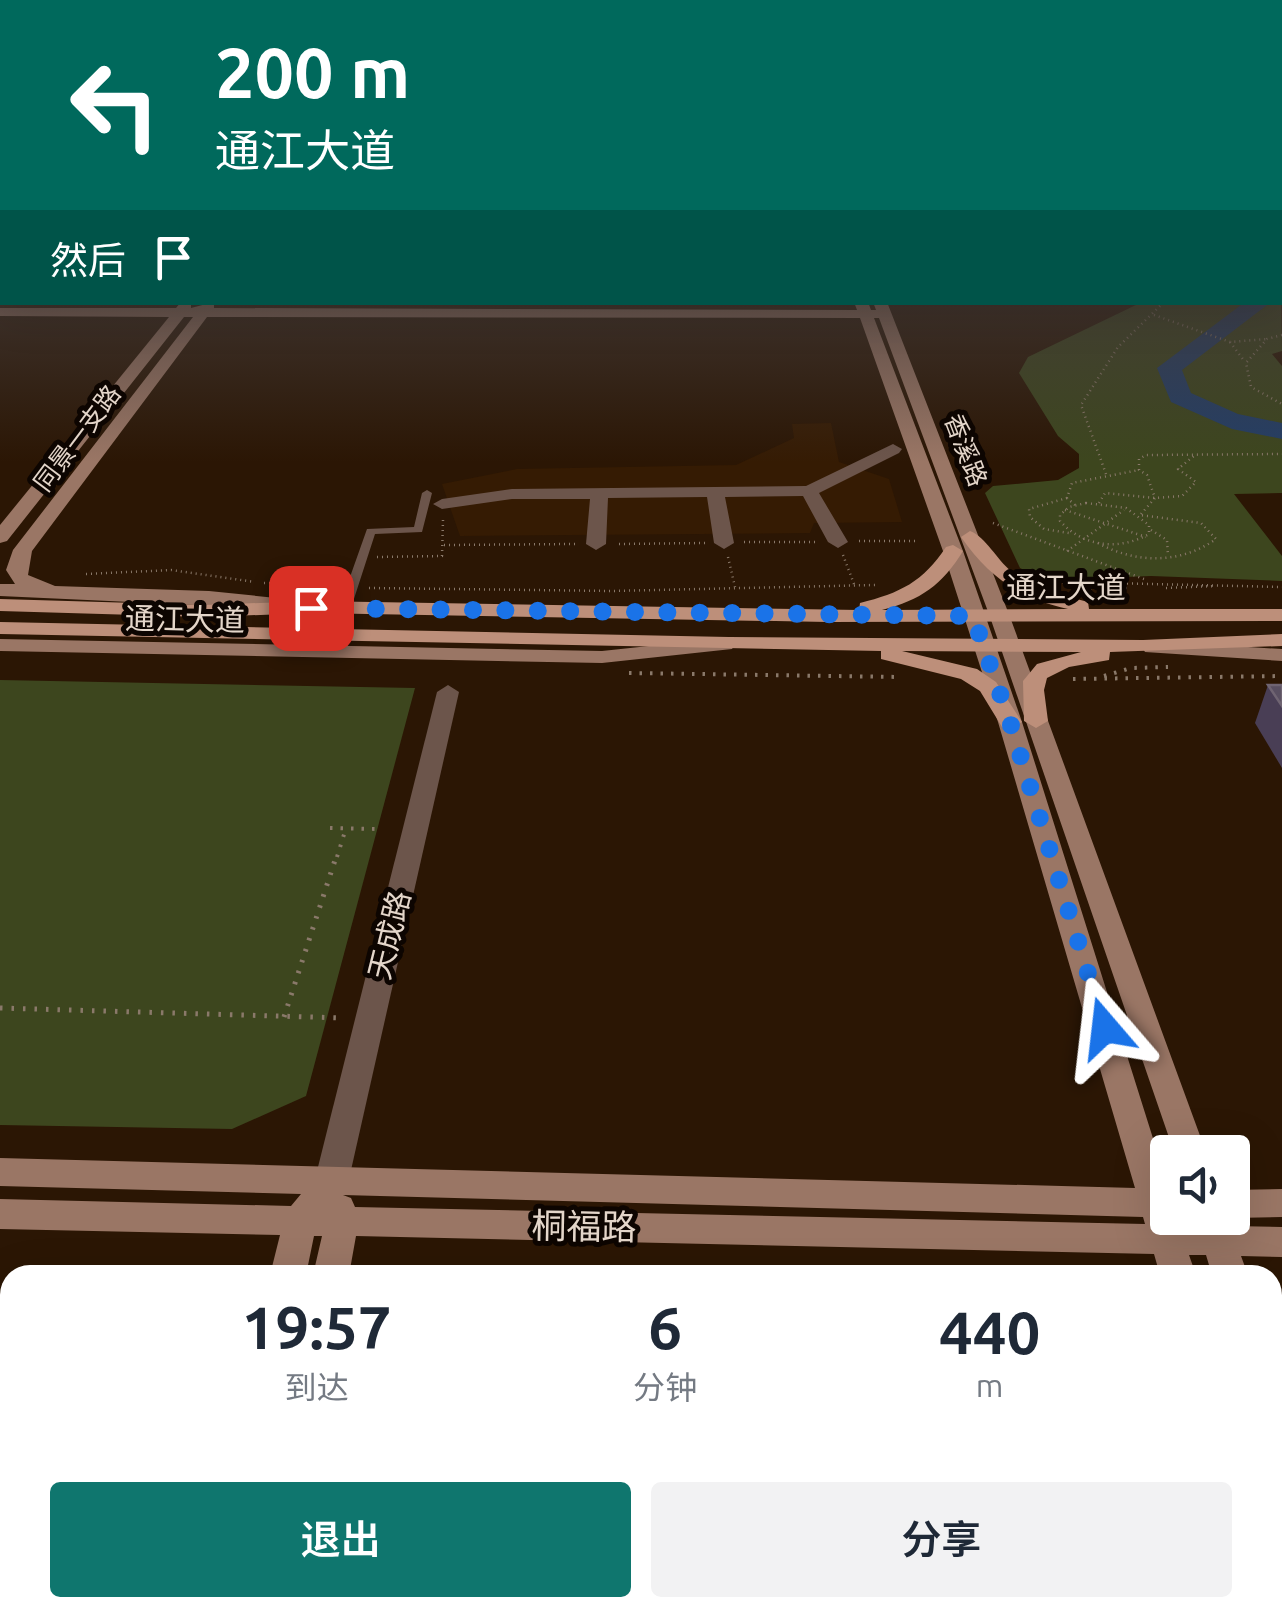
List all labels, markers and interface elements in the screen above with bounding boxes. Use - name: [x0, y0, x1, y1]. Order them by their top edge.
- text: 200 m: [215, 33, 410, 111]
- icon: left: [50, 40, 180, 170]
- text: 通江大道: [215, 125, 395, 176]
- icon: arrive: [146, 230, 201, 285]
- text: 然后: [50, 239, 126, 281]
- street label: 同景一支路: [28, 380, 126, 496]
- street label: 香溪路: [939, 410, 993, 490]
- pin: [269, 566, 354, 651]
- street label: 通江大道: [1006, 570, 1126, 604]
- icon: arrive: [284, 581, 339, 636]
- street label: 通江大道: [125, 601, 245, 637]
- street label: 天成路: [362, 887, 416, 983]
- position arrow: [1053, 976, 1157, 1080]
- map controls: [1150, 1135, 1250, 1235]
- button: sound: [1150, 1135, 1250, 1235]
- street label: 桐福路: [531, 1205, 637, 1247]
- text: 19:57: [242, 1293, 392, 1360]
- text: 6: [648, 1293, 682, 1360]
- text: 440: [939, 1298, 1040, 1365]
- text: m: [976, 1367, 1003, 1403]
- text: 到达: [285, 1369, 349, 1405]
- text: 分钟: [633, 1369, 697, 1405]
- button: 退出: [50, 1482, 631, 1597]
- button: 分享: [651, 1482, 1232, 1597]

